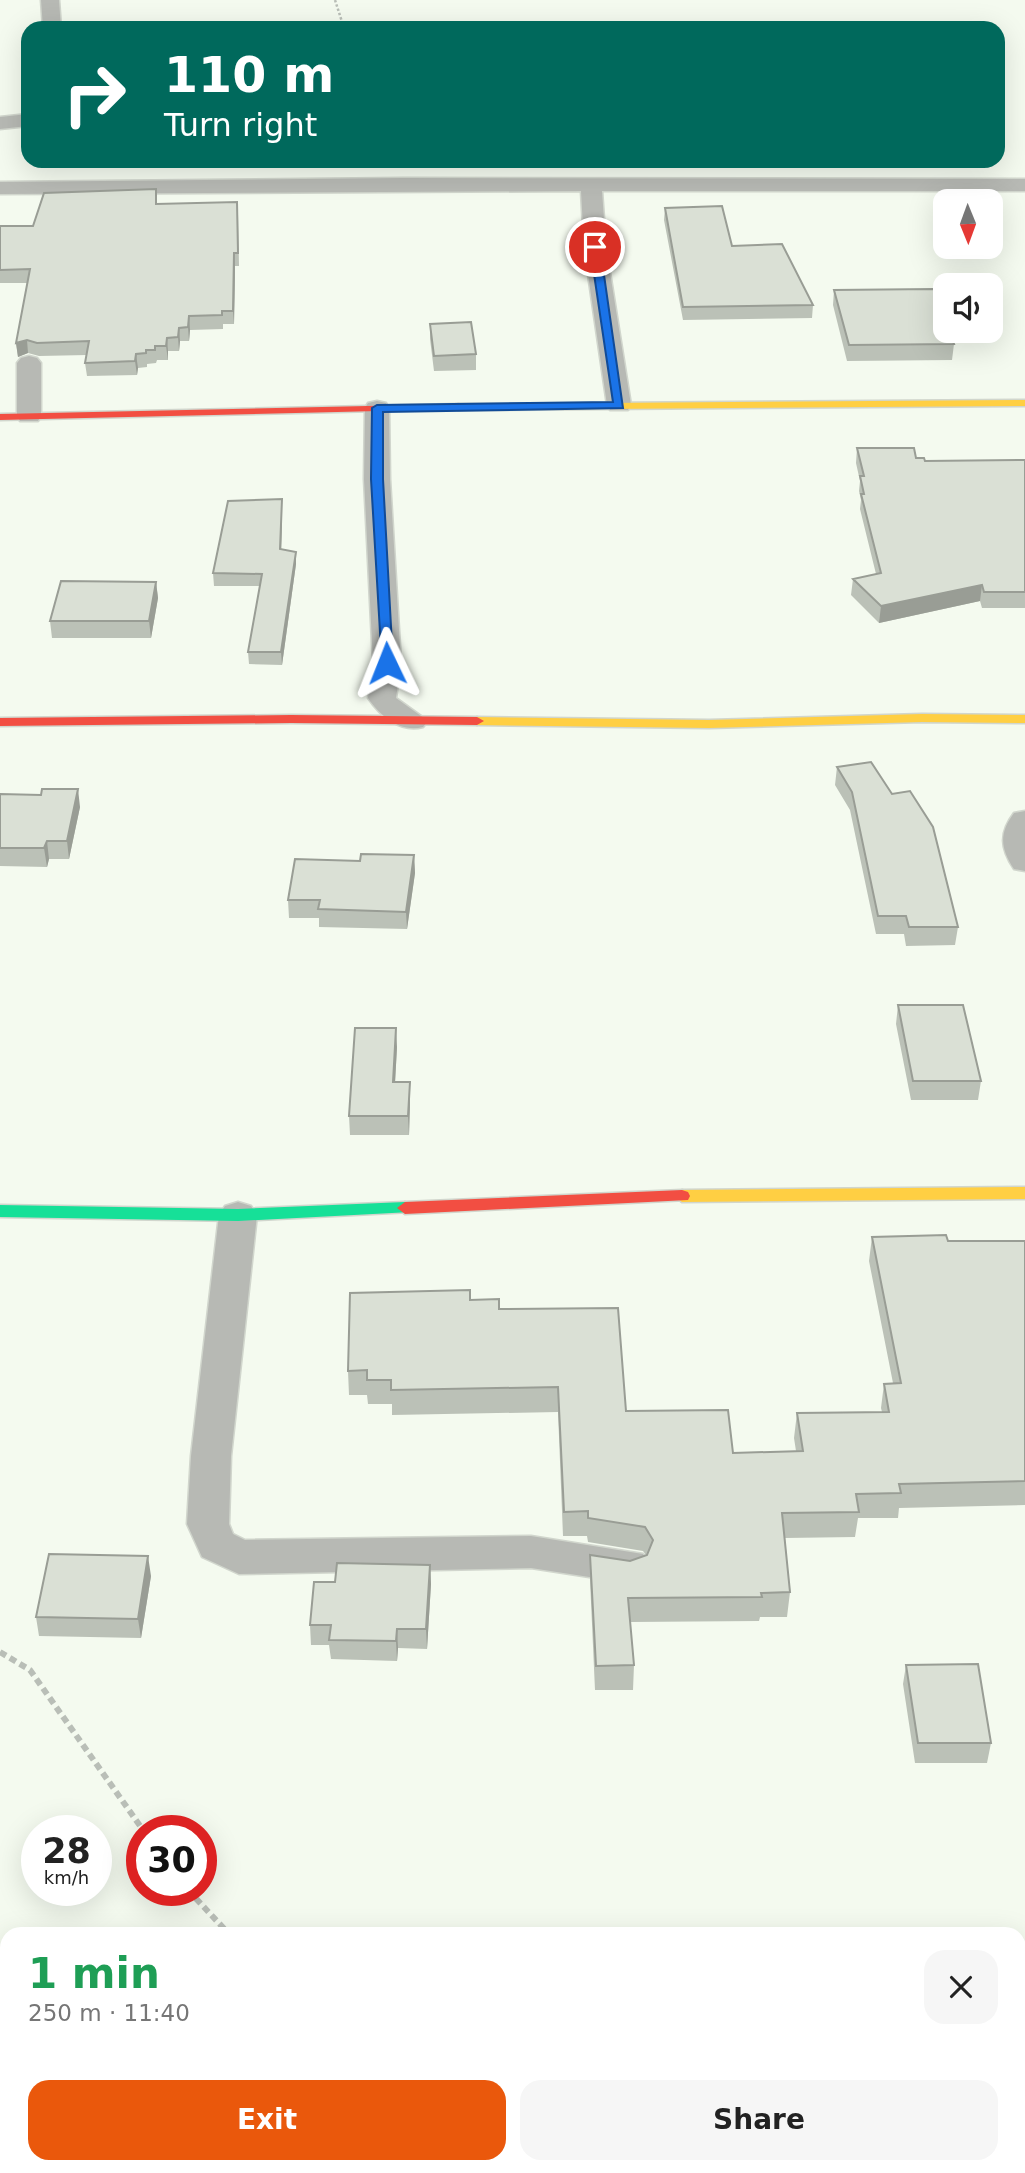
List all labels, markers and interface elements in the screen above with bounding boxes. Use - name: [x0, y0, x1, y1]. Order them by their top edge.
- text: 110 m: [164, 47, 334, 104]
- icon: right: [49, 49, 140, 140]
- text: Turn right: [164, 106, 317, 144]
- north arrow: [933, 189, 1003, 259]
- map controls: [933, 189, 1003, 343]
- pin: [565, 217, 625, 277]
- icon: arrive: [576, 228, 614, 266]
- button: sound: [933, 273, 1003, 343]
- position arrow: [350, 626, 424, 700]
- speed limit sign: 30: [126, 1815, 217, 1906]
- text: 28: [42, 1831, 91, 1871]
- text: km/h: [44, 1867, 89, 1888]
- text: 1 min: [28, 1949, 160, 1998]
- button: close: [924, 1950, 998, 2024]
- text: 250 m · 11:40: [28, 2000, 190, 2026]
- button: Exit: [28, 2080, 506, 2160]
- button: Share: [520, 2080, 998, 2160]

